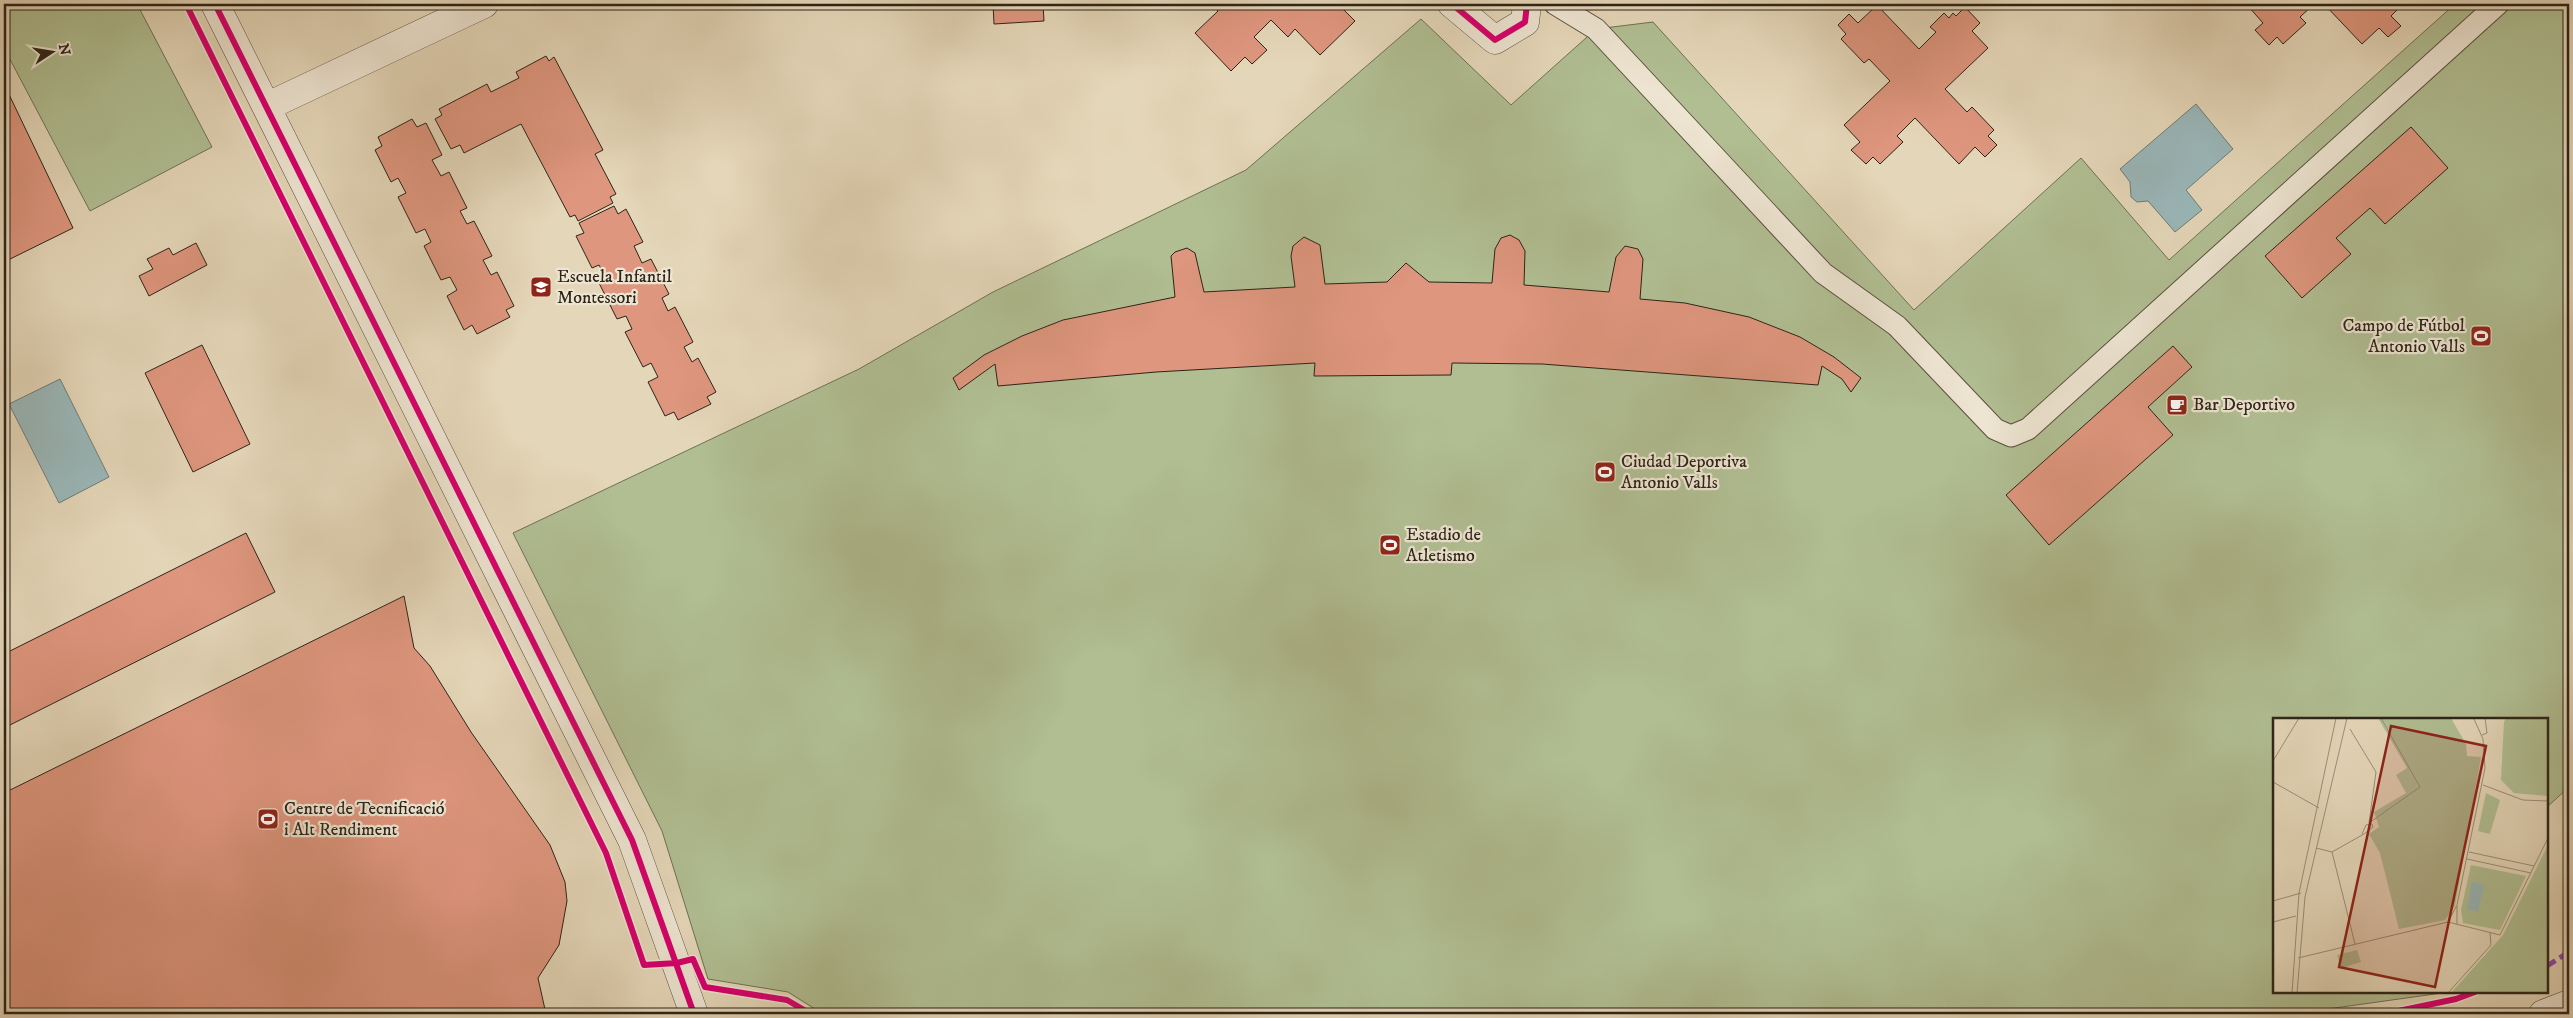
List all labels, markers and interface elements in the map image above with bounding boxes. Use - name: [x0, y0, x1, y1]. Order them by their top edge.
- north arrow: [28, 28, 78, 78]
- text: N: [54, 42, 74, 57]
- place label: Escuela Infantil Montessori: [557, 266, 672, 309]
- school or university icon: Escuela Infantil Montessori: [529, 275, 553, 299]
- place label: Campo de Fútbol Antonio Valls: [2342, 315, 2466, 358]
- sports icon: Campo de Fútbol Antonio Valls: [2469, 324, 2493, 348]
- cafe icon: Bar Deportivo: [2165, 393, 2189, 417]
- place label: Bar Deportivo: [2193, 394, 2295, 416]
- place label: Ciudad Deportiva Antonio Valls: [1621, 451, 1747, 494]
- sports icon: Ciudad Deportiva Antonio Valls: [1593, 460, 1617, 484]
- place label: Estadio de Atletismo: [1406, 524, 1481, 567]
- sports icon: Estadio de Atletismo: [1378, 533, 1402, 557]
- inset map: [2273, 718, 2548, 993]
- place label: Centre de Tecnificació i Alt Rendiment: [284, 798, 445, 841]
- sports icon: Centre de Tecnificació i Alt Rendiment: [256, 807, 280, 831]

